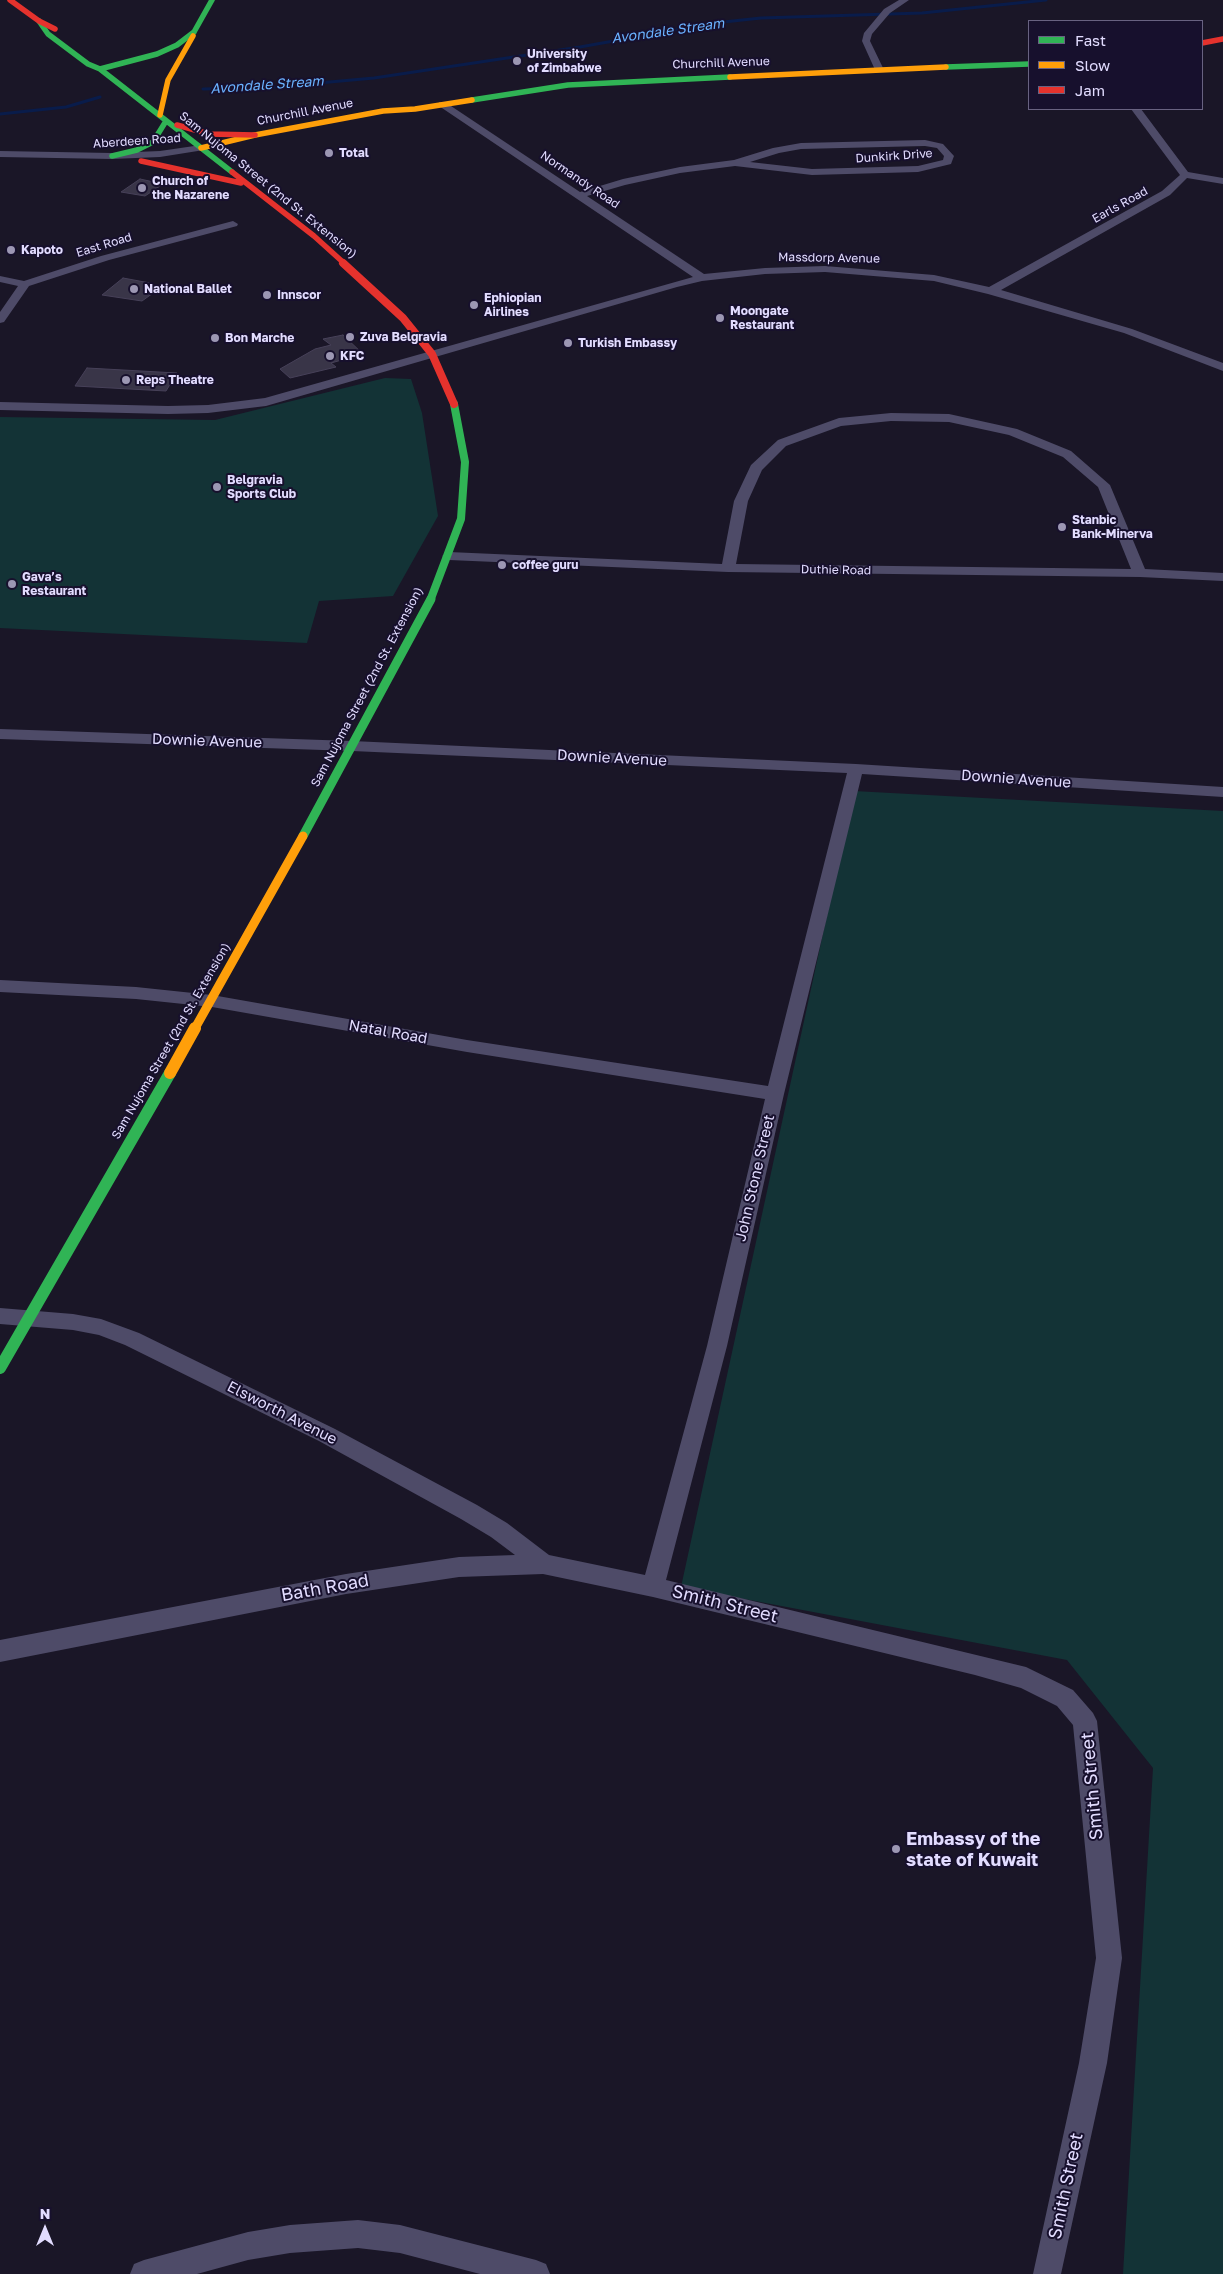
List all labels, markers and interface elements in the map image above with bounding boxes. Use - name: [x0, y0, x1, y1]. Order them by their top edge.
- water label: Avondale Stream: [611, 15, 725, 47]
- legend: [1028, 20, 1203, 110]
- text: Fast: [1075, 31, 1106, 49]
- place label: University of Zimbabwe: [527, 47, 602, 75]
- street label: Churchill Avenue: [672, 54, 770, 72]
- marker: University of Zimbabwe: [511, 55, 523, 67]
- text: Slow: [1075, 56, 1110, 74]
- water label: Avondale Stream: [210, 73, 324, 97]
- text: Jam: [1075, 81, 1105, 99]
- street label: Churchill Avenue: [256, 96, 354, 128]
- street label: Sam Nujoma Street (2nd St. Extension): [176, 109, 360, 261]
- street label: Aberdeen Road: [93, 131, 181, 151]
- place label: Total: [339, 146, 369, 160]
- street label: Dunkirk Drive: [855, 146, 933, 166]
- marker: Total: [323, 147, 335, 159]
- street label: Normandy Road: [538, 148, 622, 212]
- place label: Church of the Nazarene: [152, 174, 229, 202]
- marker: Church of the Nazarene: [136, 182, 148, 194]
- street label: Earls Road: [1090, 184, 1150, 226]
- street label: East Road: [74, 230, 134, 260]
- place label: Kapoto: [21, 243, 63, 257]
- marker: Kapoto: [5, 244, 17, 256]
- street label: Massdorp Avenue: [778, 250, 880, 266]
- place label: National Ballet: [144, 282, 232, 296]
- marker: National Ballet: [128, 283, 140, 295]
- place label: Innscor: [277, 288, 321, 302]
- marker: Innscor: [261, 289, 273, 301]
- place label: Ephiopian Airlines: [484, 291, 542, 319]
- marker: Ephiopian Airlines: [468, 299, 480, 311]
- place label: Moongate Restaurant: [730, 304, 794, 332]
- marker: Moongate Restaurant: [714, 312, 726, 324]
- place label: Zuva Belgravia: [360, 330, 447, 344]
- place label: Bon Marche: [225, 331, 294, 345]
- marker: Zuva Belgravia: [344, 331, 356, 343]
- marker: Bon Marche: [209, 332, 221, 344]
- place label: Turkish Embassy: [578, 336, 677, 350]
- marker: Turkish Embassy: [562, 337, 574, 349]
- place label: KFC: [340, 349, 364, 363]
- marker: KFC: [324, 350, 336, 362]
- place label: Reps Theatre: [136, 373, 214, 387]
- marker: Reps Theatre: [120, 374, 132, 386]
- place label: Belgravia Sports Club: [227, 473, 296, 501]
- marker: Belgravia Sports Club: [211, 481, 223, 493]
- place label: Stanbic Bank-Minerva: [1072, 513, 1153, 541]
- marker: Stanbic Bank-Minerva: [1056, 521, 1068, 533]
- place label: coffee guru: [512, 558, 578, 572]
- marker: coffee guru: [496, 559, 508, 571]
- street label: Duthie Road: [801, 562, 871, 578]
- place label: Gava’s Restaurant: [22, 570, 86, 598]
- marker: Gava’s Restaurant: [6, 578, 18, 590]
- street label: Sam Nujoma Street (2nd St. Extension): [308, 585, 426, 789]
- street label: Downie Avenue: [152, 730, 262, 752]
- street label: Downie Avenue: [557, 746, 667, 770]
- street label: Downie Avenue: [960, 766, 1072, 792]
- street label: Sam Nujoma Street (2nd St. Extension): [109, 940, 233, 1142]
- street label: Natal Road: [347, 1016, 429, 1048]
- street label: John Stone Street: [732, 1113, 778, 1243]
- street label: Elsworth Avenue: [224, 1378, 340, 1448]
- street label: Bath Road: [279, 1570, 371, 1606]
- street label: Smith Street: [670, 1580, 780, 1628]
- street label: Smith Street: [1077, 1731, 1107, 1841]
- place label: Embassy of the state of Kuwait: [906, 1828, 1040, 1870]
- marker: Embassy of the state of Kuwait: [890, 1843, 902, 1855]
- street label: Smith Street: [1044, 2131, 1088, 2241]
- north arrow: [20, 2204, 70, 2254]
- text: N: [40, 2205, 50, 2222]

